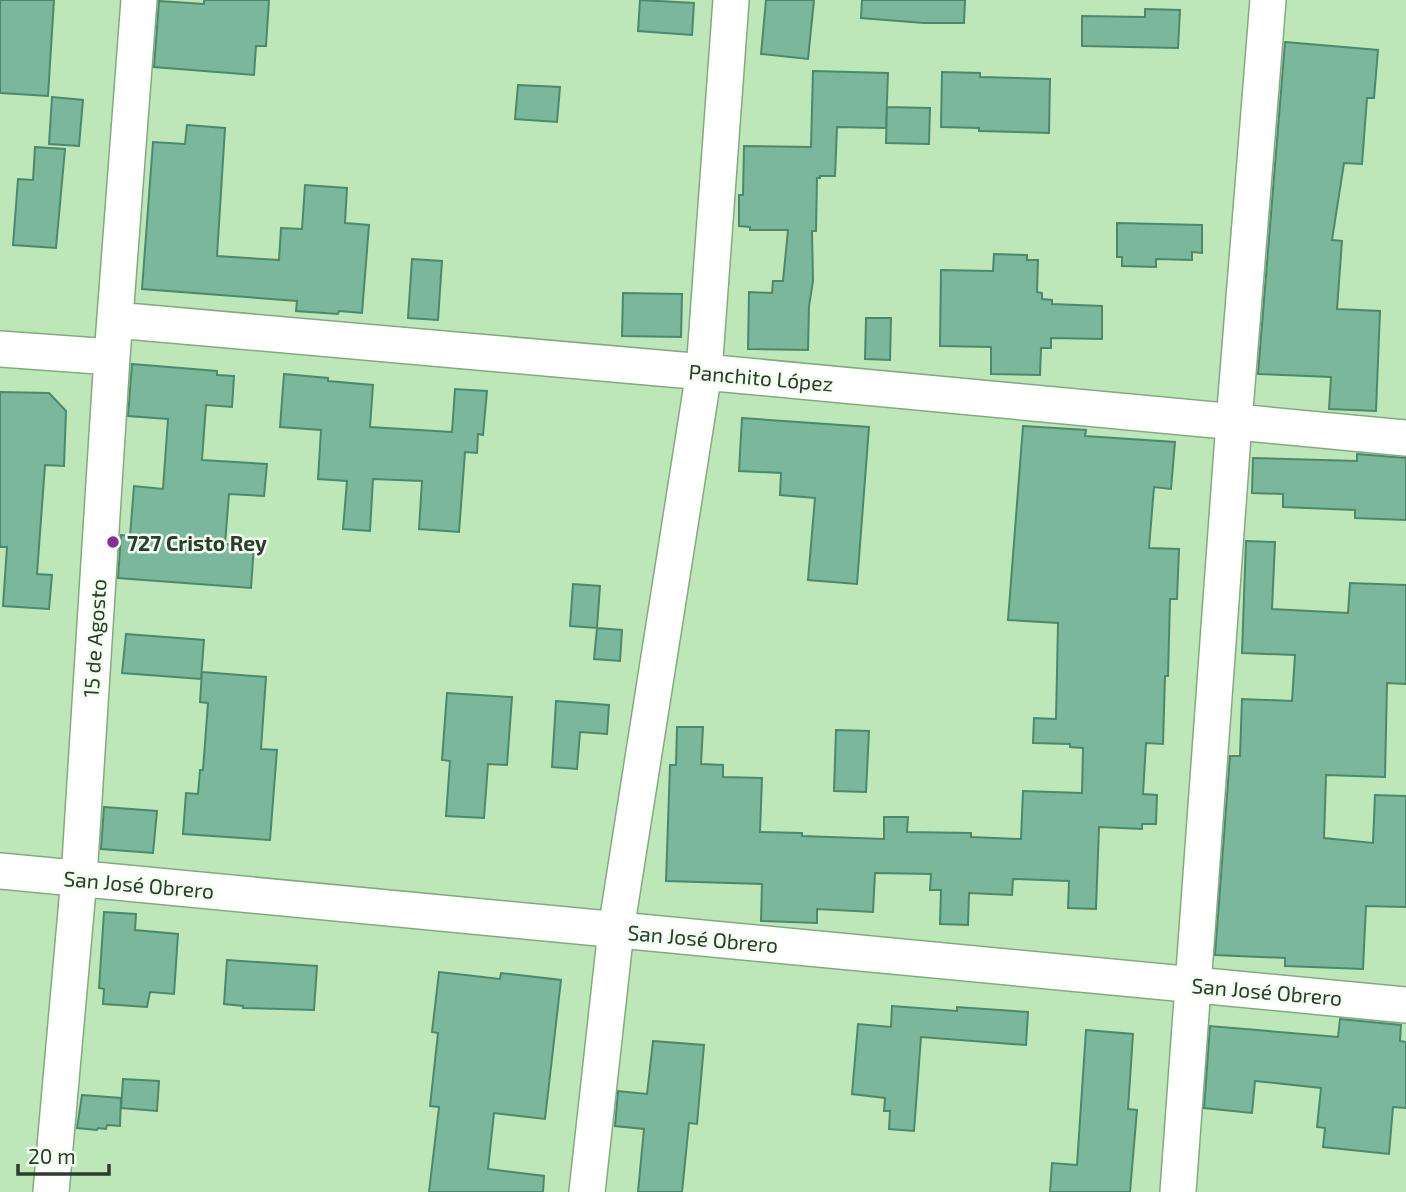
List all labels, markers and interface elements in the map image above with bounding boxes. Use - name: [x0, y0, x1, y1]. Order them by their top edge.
- street label: Panchito López: [688, 358, 834, 396]
- place label: 727 Cristo Rey: [127, 530, 267, 556]
- marker: 727 Cristo Rey: [105, 534, 121, 550]
- street label: 15 de Agosto: [77, 578, 111, 698]
- street label: San José Obrero: [63, 865, 215, 903]
- street label: San José Obrero: [627, 919, 779, 957]
- street label: San José Obrero: [1191, 972, 1343, 1010]
- scale bar: [18, 1132, 108, 1176]
- text: 20 m: [28, 1143, 76, 1168]

